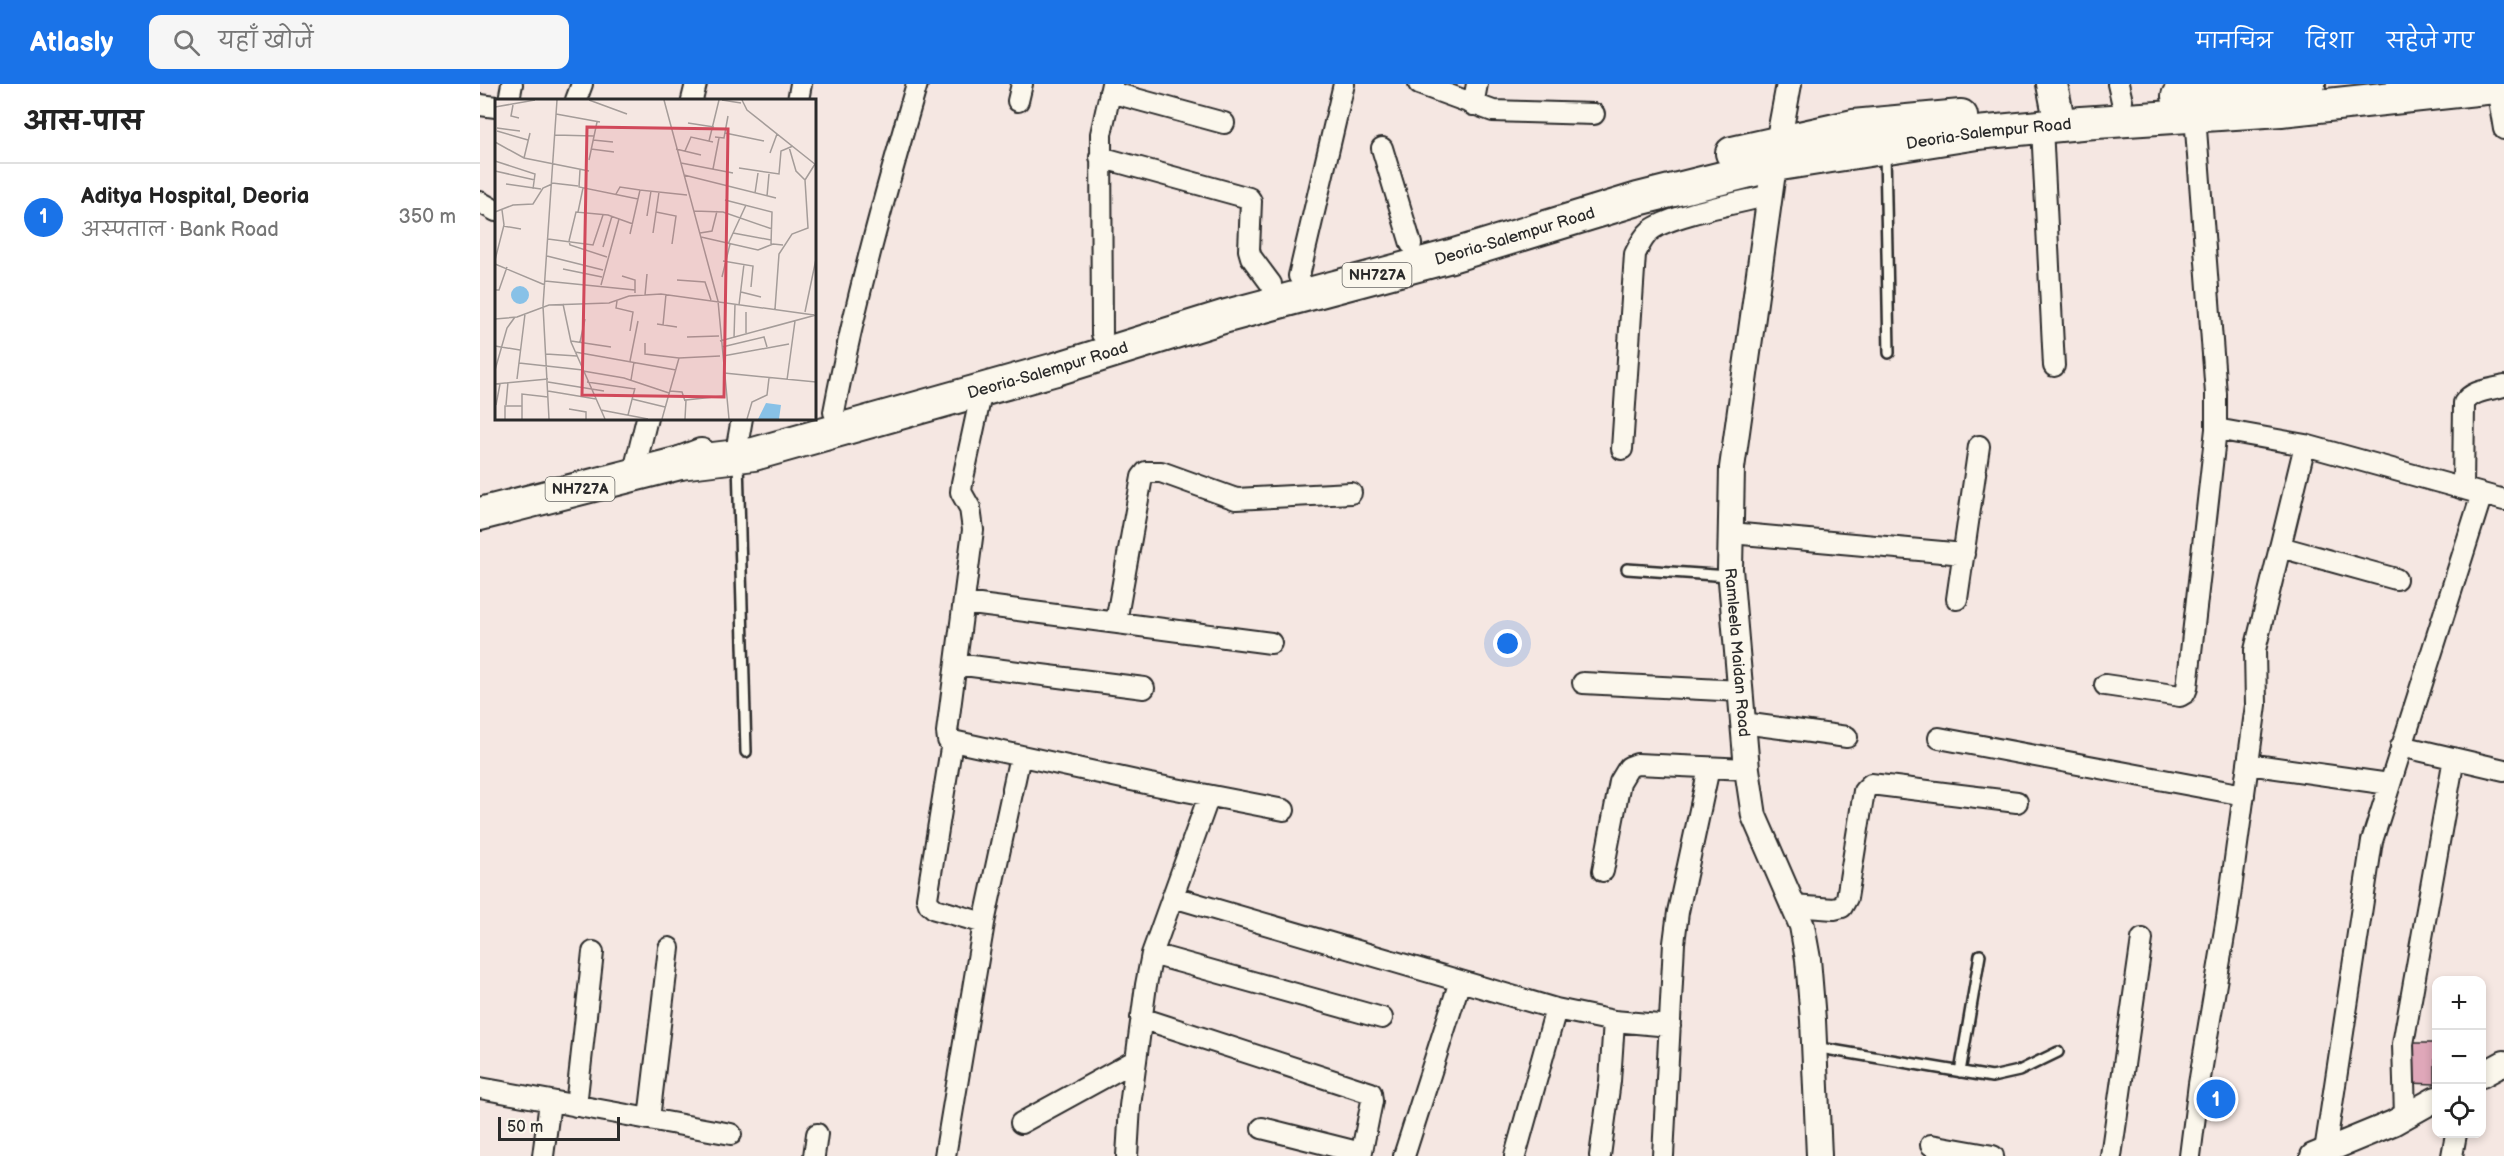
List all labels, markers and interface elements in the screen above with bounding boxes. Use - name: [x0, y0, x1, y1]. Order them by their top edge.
- search box: [149, 15, 569, 69]
- text: Atlasly: [30, 26, 113, 59]
- icon: search: [170, 26, 203, 59]
- text: यहाँ खोजें: [218, 28, 313, 55]
- text: मानचित्र: [2196, 29, 2273, 54]
- text: दिशा: [2306, 29, 2353, 54]
- text: सहेजे गए: [2386, 29, 2474, 54]
- inset map: [495, 99, 816, 420]
- text: आस-पास: [24, 107, 143, 138]
- street label: Deoria-Salempur Road: [1905, 114, 2072, 154]
- text: Aditya Hospital, Deoria: [81, 183, 309, 210]
- street label: Deoria-Salempur Road: [1433, 203, 1597, 269]
- text: 1: [39, 205, 48, 229]
- text: 350 m: [399, 205, 456, 229]
- text: अस्पताल · Bank Road: [81, 218, 279, 242]
- road number: NH727A: [1342, 263, 1412, 287]
- street label: Deoria-Salempur Road: [965, 338, 1130, 403]
- road number: NH727A: [546, 477, 614, 501]
- street label: Ramleela Maidan Road: [1720, 567, 1754, 738]
- your location: [1493, 629, 1522, 658]
- map controls: [2432, 976, 2486, 1138]
- button: +: [2432, 976, 2486, 1030]
- button: −: [2432, 1030, 2486, 1084]
- pin: 1: [2196, 1076, 2236, 1122]
- button: locate: [2432, 1084, 2486, 1138]
- scale bar: [498, 1114, 620, 1142]
- text: 50 m: [507, 1118, 543, 1137]

